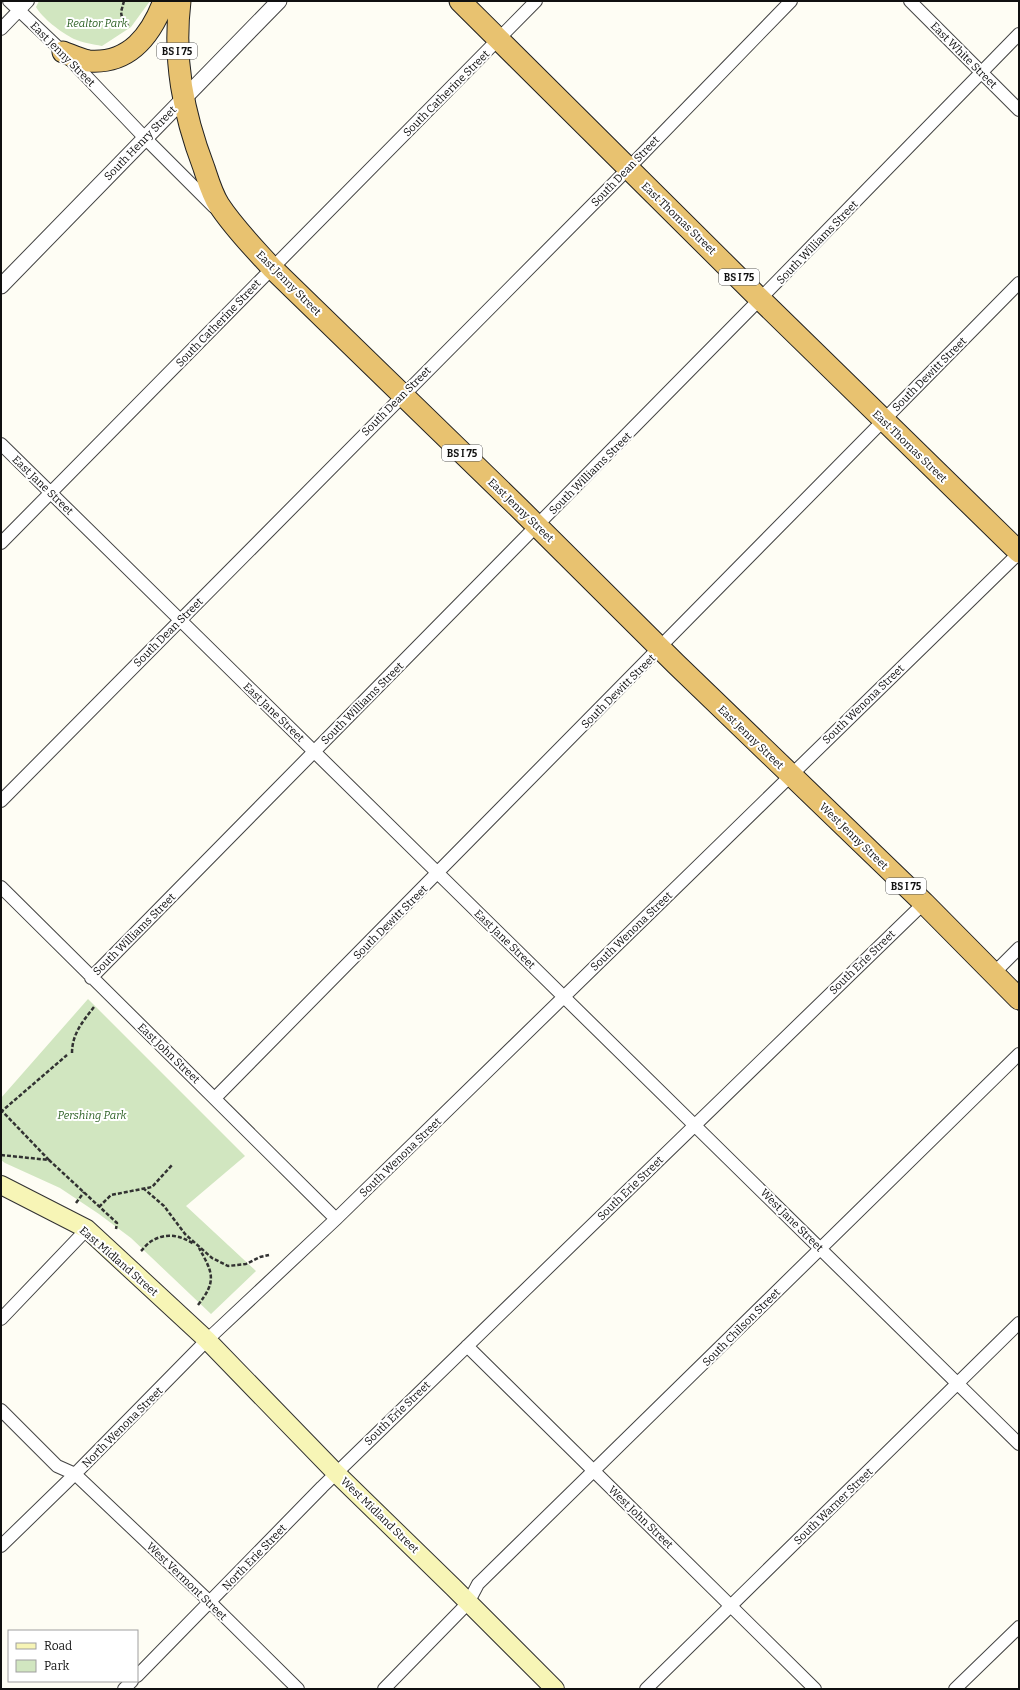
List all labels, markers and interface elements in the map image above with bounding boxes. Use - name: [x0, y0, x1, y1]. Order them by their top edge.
- park label: Realtor Park: [66, 17, 129, 30]
- street label: East Jenny Street: [28, 19, 98, 89]
- street label: East White Street: [928, 19, 1000, 91]
- road number: BS I 75: [157, 43, 197, 59]
- street label: South Catherine Street: [401, 48, 492, 139]
- street label: South Henry Street: [102, 104, 179, 183]
- street label: South Dean Street: [589, 134, 662, 209]
- street label: East Thomas Street: [639, 179, 719, 257]
- street label: South Williams Street: [774, 198, 861, 287]
- street label: East Jenny Street: [254, 248, 324, 318]
- road number: BS I 75: [719, 269, 759, 285]
- street label: South Catherine Street: [173, 277, 263, 370]
- street label: South Dewitt Street: [890, 335, 969, 414]
- street label: South Dean Street: [359, 364, 434, 439]
- street label: East Thomas Street: [870, 407, 950, 485]
- street label: South Williams Street: [546, 429, 634, 517]
- road number: BS I 75: [442, 445, 482, 461]
- street label: East Jane Street: [9, 453, 76, 518]
- street label: East Jenny Street: [485, 476, 556, 545]
- street label: South Dean Street: [131, 595, 206, 670]
- street label: South Dewitt Street: [579, 652, 658, 731]
- street label: South Williams Street: [318, 659, 406, 747]
- street label: South Wenona Street: [820, 662, 907, 747]
- street label: East Jane Street: [240, 680, 307, 745]
- street label: East Jenny Street: [715, 703, 786, 772]
- street label: West Jenny Street: [817, 800, 891, 872]
- road number: BS I 75: [886, 878, 926, 894]
- street label: South Dewitt Street: [351, 883, 430, 962]
- street label: South Wenona Street: [588, 889, 675, 974]
- street label: South Williams Street: [90, 890, 178, 978]
- street label: East Jane Street: [471, 907, 538, 972]
- street label: South Erie Street: [827, 928, 898, 997]
- street label: East John Street: [135, 1021, 202, 1086]
- park label: Pershing Park: [58, 1109, 128, 1122]
- street label: South Wenona Street: [357, 1115, 444, 1200]
- street label: South Erie Street: [595, 1154, 666, 1223]
- street label: West Jane Street: [758, 1186, 826, 1255]
- street label: East Midland Street: [77, 1224, 160, 1299]
- street label: South Chilson Street: [700, 1286, 783, 1369]
- street label: South Erie Street: [362, 1379, 433, 1448]
- street label: North Wenona Street: [79, 1384, 165, 1470]
- street label: South Warner Street: [791, 1465, 876, 1547]
- street label: West Midland Street: [338, 1475, 421, 1556]
- street label: West John Street: [606, 1483, 676, 1551]
- street label: North Erie Street: [220, 1522, 289, 1593]
- street label: West Vermont Street: [144, 1540, 229, 1623]
- legend: [8, 1630, 138, 1682]
- text: Road: [44, 1639, 72, 1653]
- text: Park: [44, 1659, 70, 1673]

